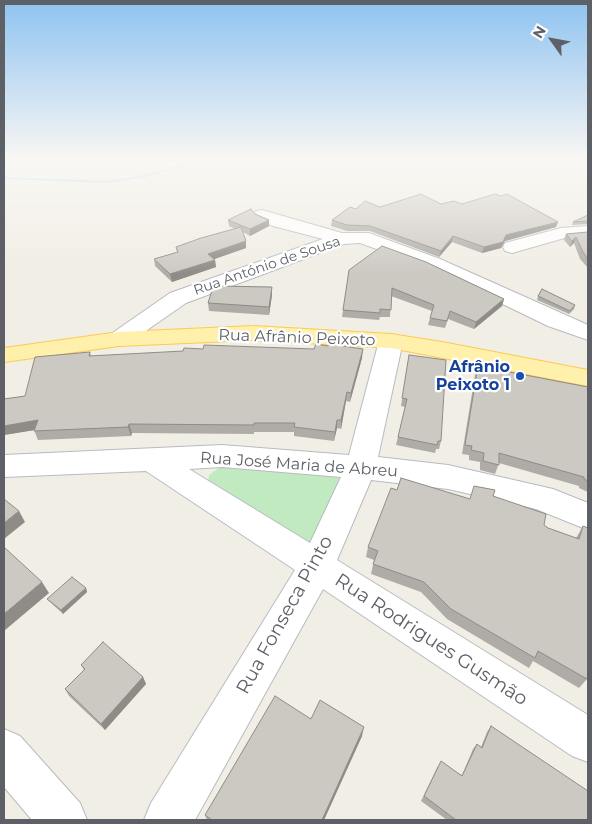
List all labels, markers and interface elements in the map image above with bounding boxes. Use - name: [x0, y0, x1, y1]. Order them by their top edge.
- north arrow: [527, 15, 577, 65]
- text: N: [529, 22, 550, 42]
- street label: Rua António de Sousa: [191, 233, 343, 299]
- street label: Rua Afrânio Peixoto: [218, 326, 376, 350]
- place label: Afrânio Peixoto 1: [436, 357, 510, 395]
- marker: Afrânio Peixoto 1: [514, 370, 526, 382]
- street label: Rua José Maria de Abreu: [199, 449, 399, 481]
- street label: Rua Fonseca Pinto: [232, 532, 338, 698]
- street label: Rua Rodrigues Gusmão: [330, 569, 532, 711]

